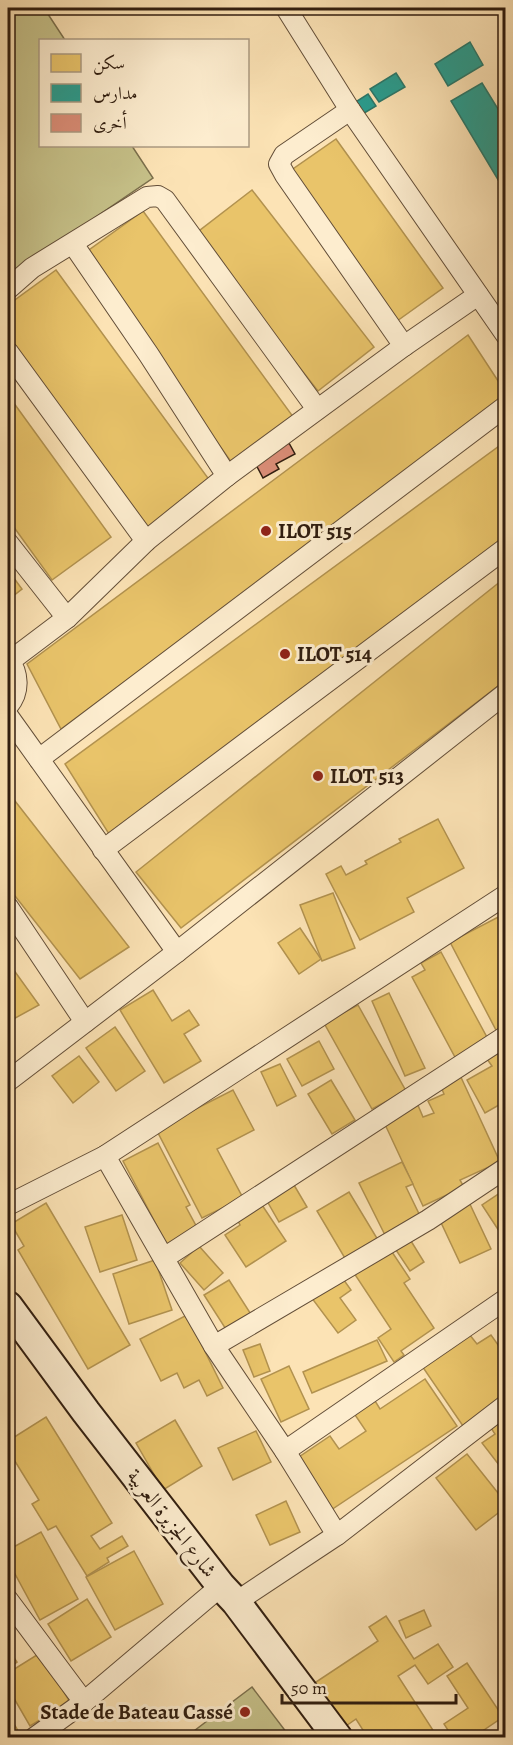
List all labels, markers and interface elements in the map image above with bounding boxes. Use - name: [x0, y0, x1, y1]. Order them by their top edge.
- legend: [39, 39, 249, 147]
- text: سكن: [93, 51, 125, 75]
- text: مدارس: [93, 81, 137, 105]
- text: أخرى: [93, 110, 128, 135]
- place label: ILOT 515: [278, 517, 352, 545]
- marker: ILOT 515: [259, 524, 273, 538]
- place label: ILOT 514: [297, 640, 372, 668]
- marker: ILOT 514: [278, 647, 292, 661]
- place label: ILOT 513: [330, 762, 404, 790]
- marker: ILOT 513: [311, 769, 325, 783]
- street label: شارع الجزيرة العربية: [118, 1463, 223, 1586]
- scale bar: [282, 1667, 456, 1705]
- text: 50 m: [291, 1676, 327, 1700]
- place label: Stade de Bateau Cassé: [40, 1698, 233, 1726]
- marker: Stade de Bateau Cassé: [238, 1705, 252, 1719]

